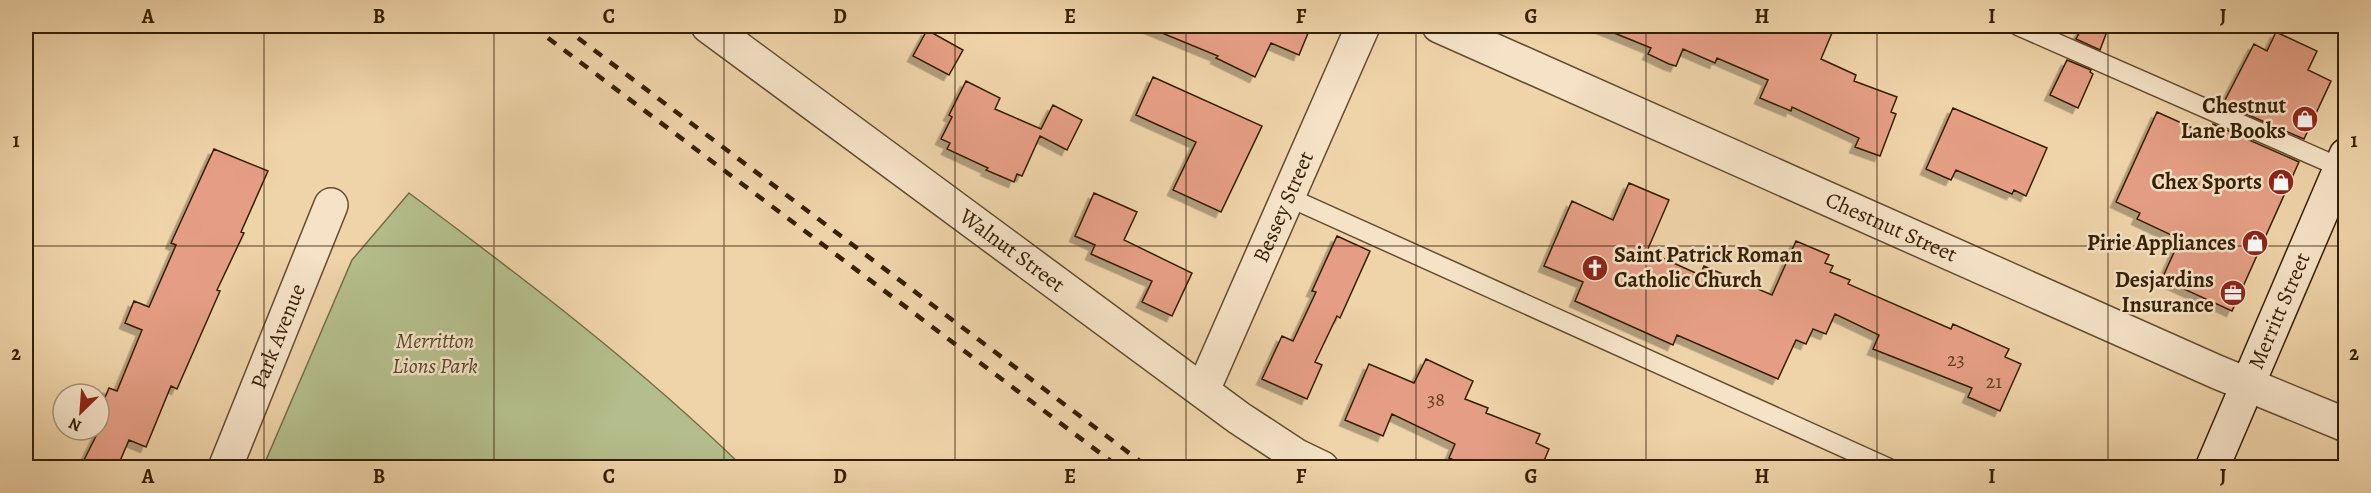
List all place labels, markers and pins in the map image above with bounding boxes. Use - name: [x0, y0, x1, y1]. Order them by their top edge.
- place label: Chestnut Lane Books: [2181, 91, 2287, 146]
- shop icon: Chestnut Lane Books: [2290, 104, 2320, 134]
- place label: Chex Sports: [2151, 167, 2262, 197]
- shop icon: Chex Sports: [2266, 167, 2296, 197]
- place label: Pirie Appliances: [2087, 228, 2236, 258]
- shop icon: Pirie Appliances: [2240, 228, 2270, 258]
- place label: Saint Patrick Roman Catholic Church: [1614, 240, 1803, 295]
- church icon: Saint Patrick Roman Catholic Church: [1580, 253, 1610, 283]
- place label: Desjardins Insurance: [2115, 265, 2214, 320]
- office icon: Desjardins Insurance: [2218, 278, 2248, 308]

